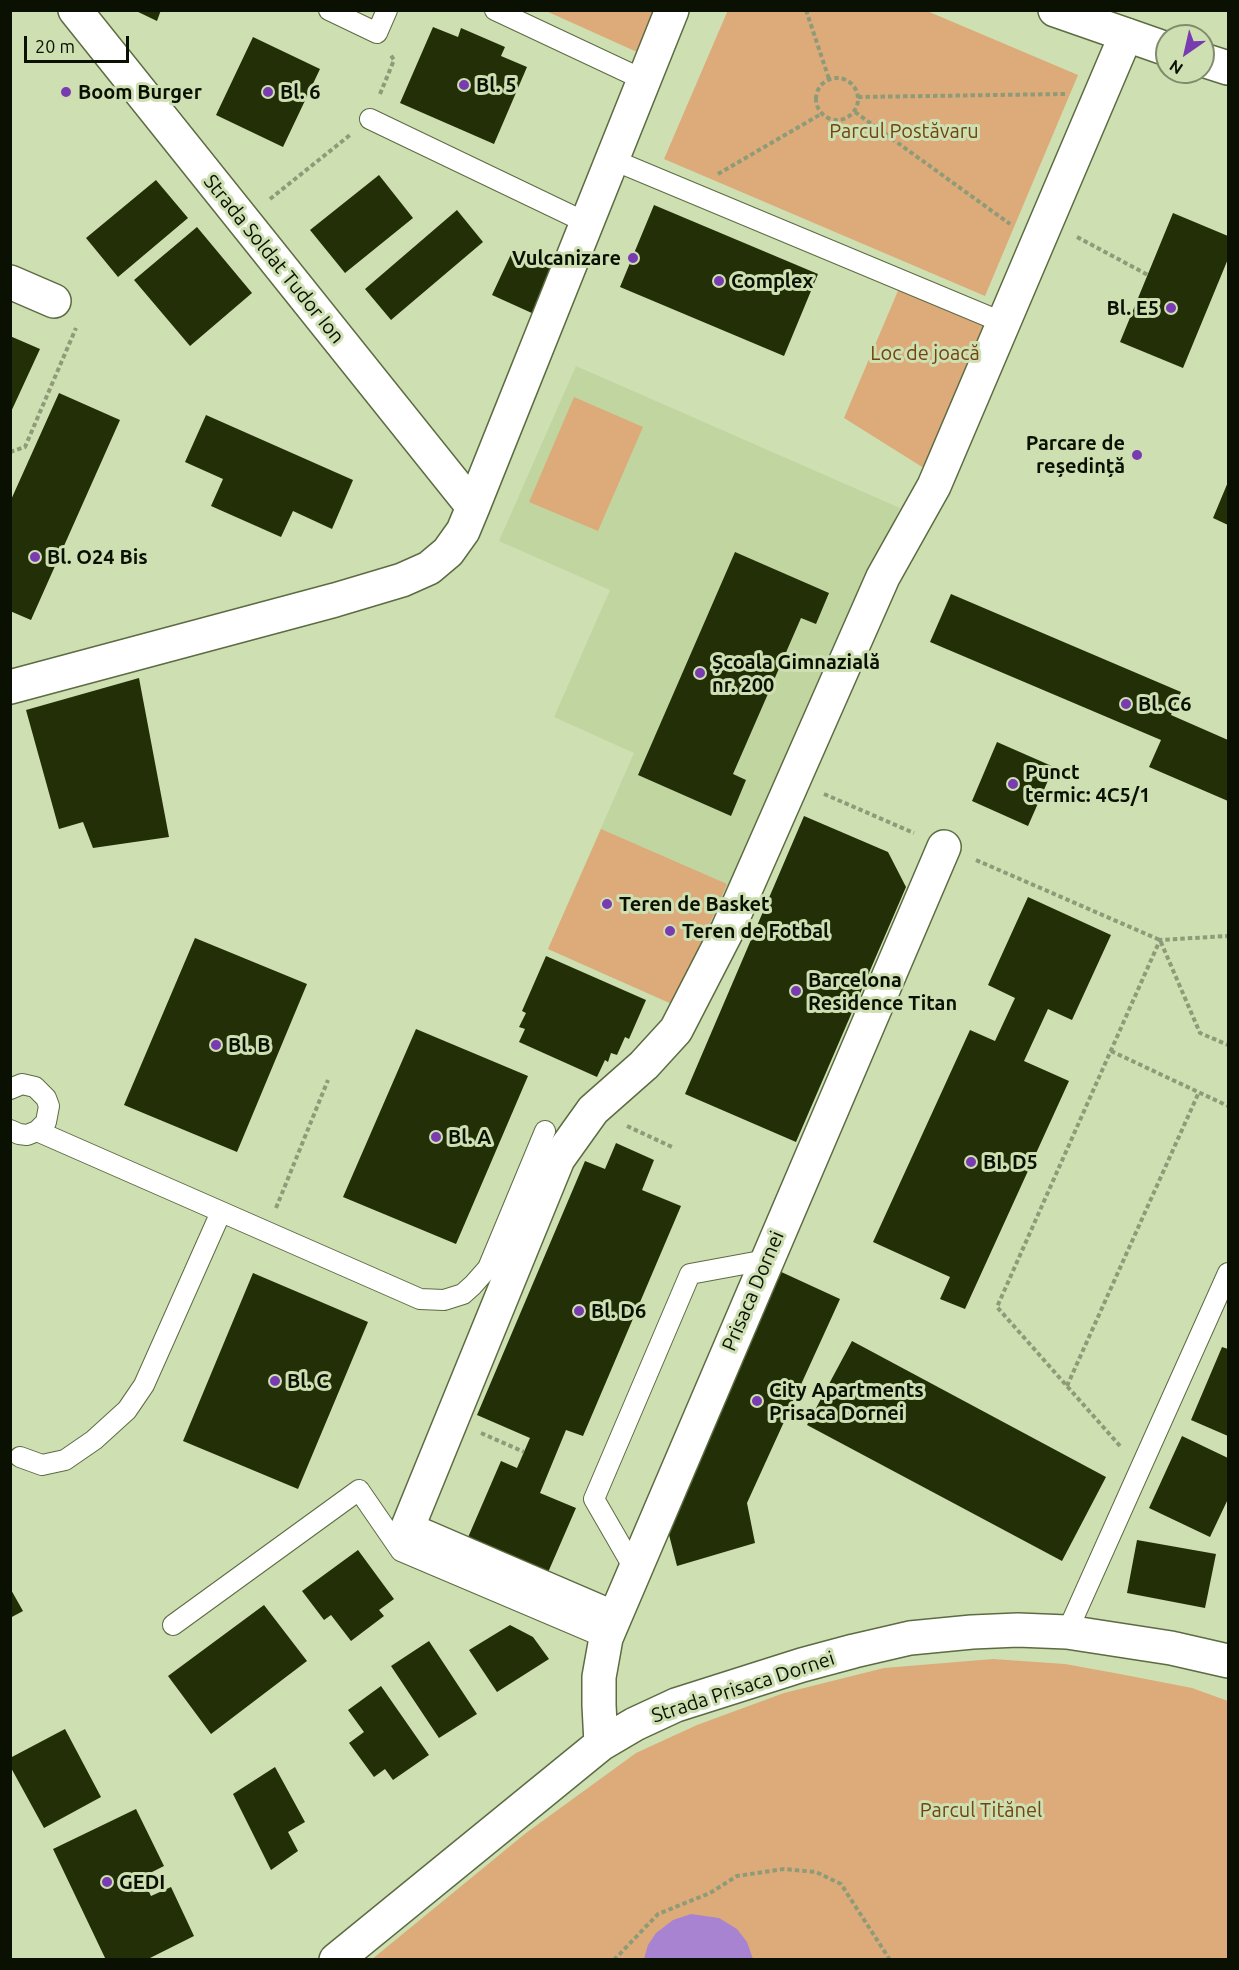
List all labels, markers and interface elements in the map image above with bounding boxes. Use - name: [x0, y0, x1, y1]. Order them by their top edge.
- scale bar: [27, 24, 132, 62]
- north arrow: [1155, 24, 1215, 84]
- text: 20 m: [35, 36, 75, 56]
- text: N: [1166, 56, 1186, 78]
- place label: Bl. 5: [476, 73, 517, 97]
- marker: Bl. 5: [457, 78, 471, 92]
- place label: Boom Burger: [78, 80, 202, 104]
- place label: Bl. 6: [280, 80, 321, 104]
- marker: Boom Burger: [59, 85, 73, 99]
- marker: Bl. 6: [261, 85, 275, 99]
- park label: Parcul Postăvaru: [829, 119, 979, 143]
- street label: Strada Soldat Tudor Ion: [198, 170, 350, 348]
- place label: Vulcanizare: [512, 246, 621, 270]
- marker: Vulcanizare: [626, 251, 640, 265]
- place label: Complex: [731, 269, 813, 293]
- marker: Complex: [712, 274, 726, 288]
- place label: Bl. E5: [1106, 296, 1159, 320]
- marker: Bl. E5: [1164, 301, 1178, 315]
- park label: Loc de joacă: [870, 341, 980, 365]
- place label: Parcare de reședință: [1026, 431, 1125, 478]
- marker: Parcare de reședință: [1130, 448, 1144, 462]
- place label: Bl. O24 Bis: [47, 545, 148, 569]
- marker: Bl. O24 Bis: [28, 550, 42, 564]
- place label: Școala Gimnazială nr. 200: [712, 650, 880, 697]
- marker: Școala Gimnazială nr. 200: [693, 666, 707, 680]
- place label: Bl. C6: [1138, 692, 1191, 716]
- marker: Bl. C6: [1119, 697, 1133, 711]
- place label: Punct termic: 4C5/1: [1025, 760, 1151, 807]
- marker: Punct termic: 4C5/1: [1006, 777, 1020, 791]
- place label: Teren de Basket: [619, 892, 770, 916]
- marker: Teren de Basket: [600, 897, 614, 911]
- place label: Teren de Fotbal: [682, 919, 829, 943]
- marker: Teren de Fotbal: [663, 924, 677, 938]
- place label: Barcelona Residence Titan: [808, 968, 957, 1015]
- marker: Barcelona Residence Titan: [789, 984, 803, 998]
- place label: Bl. B: [228, 1033, 271, 1057]
- marker: Bl. B: [209, 1038, 223, 1052]
- place label: Bl. A: [448, 1125, 491, 1149]
- marker: Bl. A: [429, 1130, 443, 1144]
- place label: BI. D5: [983, 1150, 1038, 1174]
- marker: BI. D5: [964, 1155, 978, 1169]
- street label: Prisaca Dornei: [717, 1227, 789, 1355]
- place label: Bl. D6: [591, 1299, 646, 1323]
- marker: Bl. D6: [572, 1304, 586, 1318]
- place label: Bl. C: [287, 1369, 329, 1393]
- marker: Bl. C: [268, 1374, 282, 1388]
- place label: City Apartments Prisaca Dornei: [769, 1378, 924, 1425]
- marker: City Apartments Prisaca Dornei: [750, 1394, 764, 1408]
- street label: Strada Prisaca Dornei: [649, 1646, 837, 1728]
- park label: Parcul Titănel: [920, 1798, 1042, 1822]
- place label: GEDI: [119, 1870, 165, 1894]
- marker: GEDI: [100, 1875, 114, 1889]

